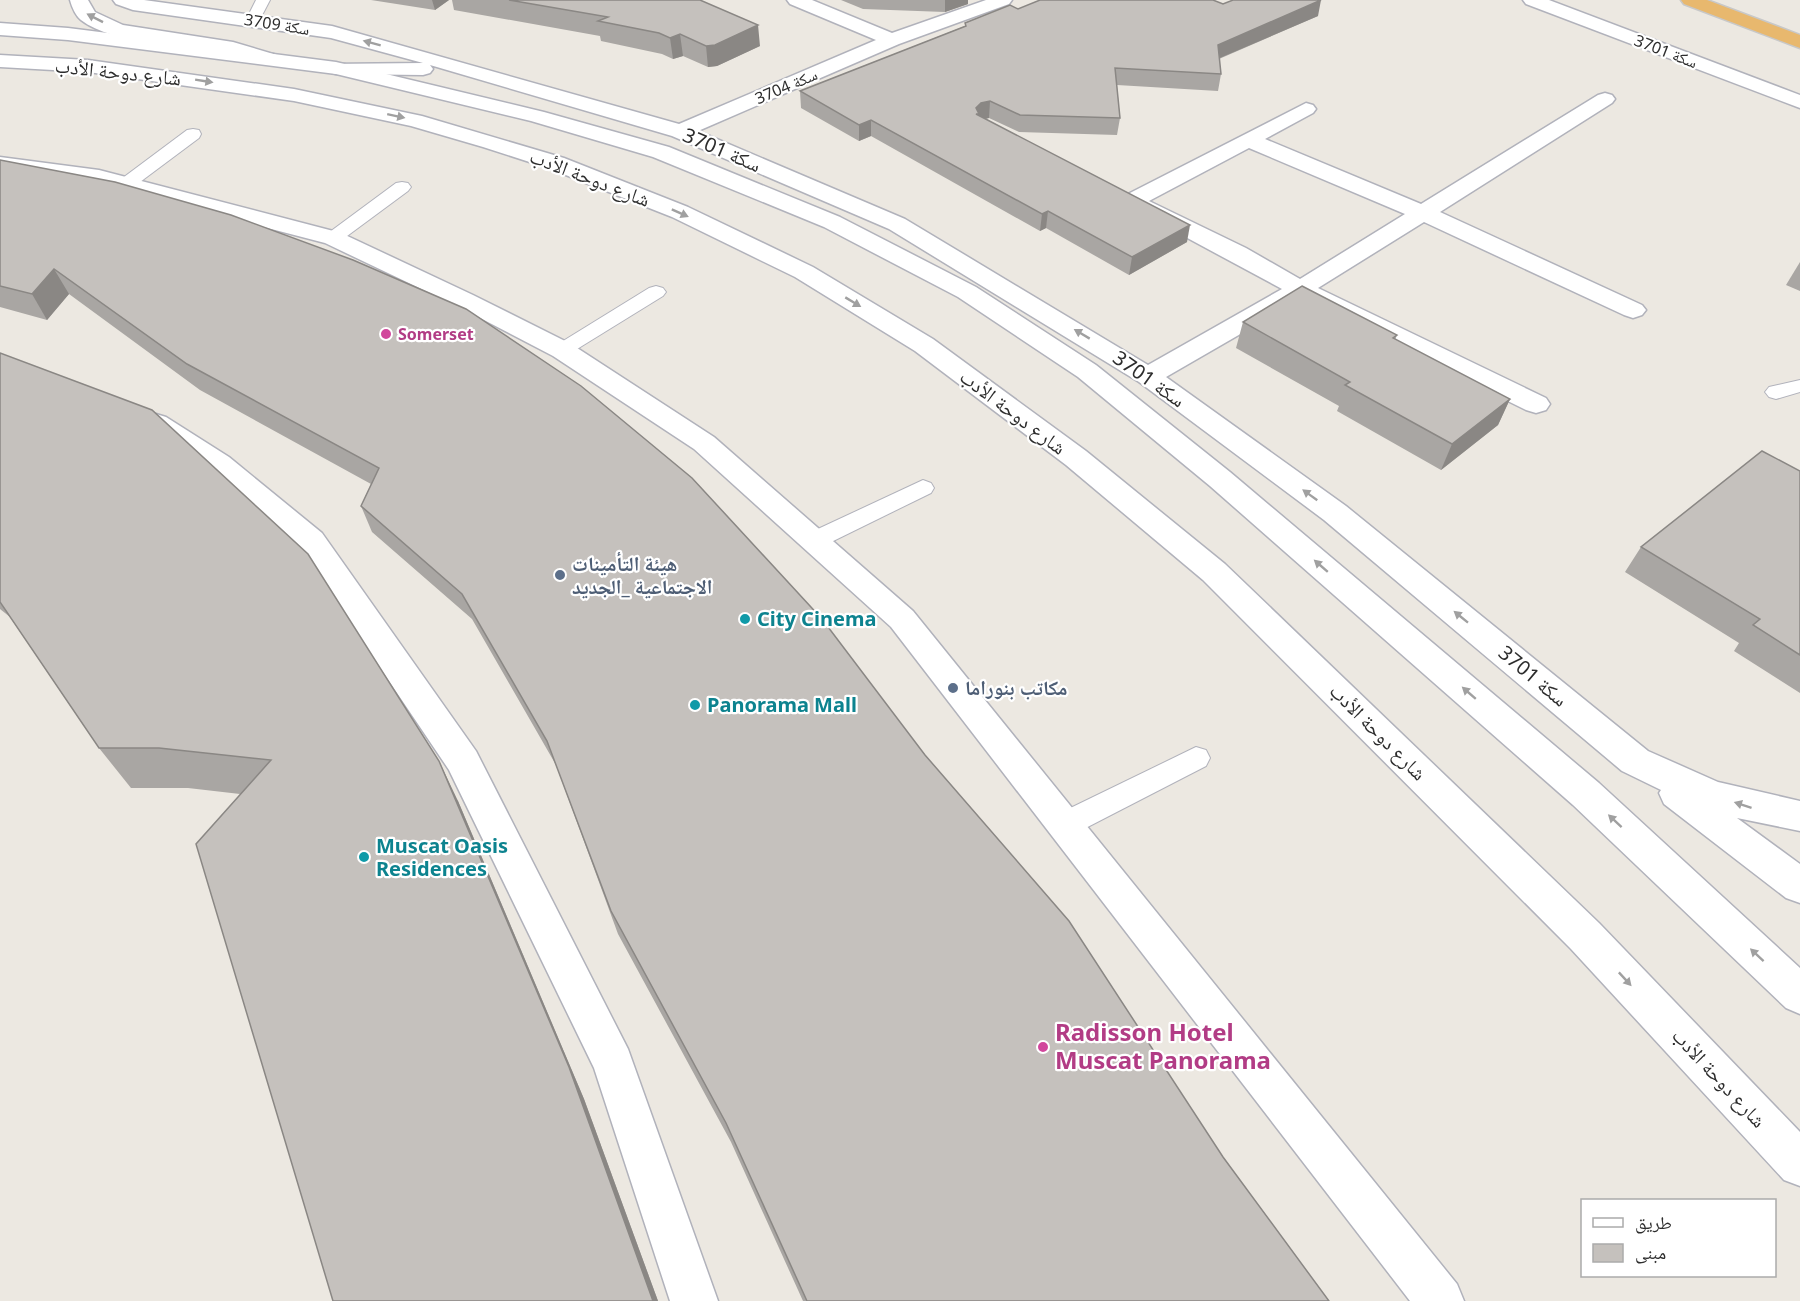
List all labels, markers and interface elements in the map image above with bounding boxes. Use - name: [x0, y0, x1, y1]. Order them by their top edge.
- street label: سكة 3709: [243, 8, 311, 40]
- one-way arrow: [86, 13, 103, 23]
- street label: سكة 3701: [1631, 29, 1701, 73]
- one-way arrow: [363, 38, 381, 47]
- street label: شارع دوحة الأدب: [54, 51, 182, 92]
- street label: سكة 3704: [751, 63, 821, 109]
- one-way arrow: [195, 77, 214, 86]
- one-way arrow: [387, 112, 406, 121]
- street label: سكة 3701: [679, 121, 765, 178]
- street label: شارع دوحة الأدب: [526, 142, 654, 213]
- one-way arrow: [671, 208, 689, 218]
- one-way arrow: [845, 296, 861, 307]
- place label: Somerset: [398, 323, 474, 345]
- marker: Somerset: [379, 327, 393, 341]
- one-way arrow: [1074, 329, 1090, 340]
- street label: سكة 3701: [1108, 344, 1191, 413]
- street label: شارع دوحة الأدب: [955, 363, 1072, 460]
- one-way arrow: [1302, 489, 1317, 501]
- place label: هيئة التأمينات الاجتماعية _الجديد: [572, 550, 713, 600]
- one-way arrow: [1313, 559, 1329, 572]
- marker: هيئة التأمينات الاجتماعية _الجديد: [553, 568, 567, 582]
- place label: City Cinema: [757, 605, 876, 632]
- one-way arrow: [1453, 611, 1469, 624]
- marker: City Cinema: [738, 612, 752, 626]
- street label: سكة 3701: [1493, 639, 1574, 712]
- place label: مكاتب بنوراما: [965, 674, 1068, 701]
- street label: شارع دوحة الأدب: [1324, 677, 1433, 786]
- marker: مكاتب بنوراما: [946, 681, 960, 695]
- one-way arrow: [1462, 687, 1477, 700]
- place label: Panorama Mall: [707, 691, 857, 718]
- marker: Panorama Mall: [688, 698, 702, 712]
- one-way arrow: [1734, 800, 1752, 809]
- one-way arrow: [1609, 815, 1623, 829]
- place label: Muscat Oasis Residences: [376, 832, 508, 882]
- marker: Muscat Oasis Residences: [357, 850, 371, 864]
- one-way arrow: [1750, 948, 1765, 962]
- one-way arrow: [1618, 971, 1632, 985]
- place label: Radisson Hotel Muscat Panorama: [1055, 1015, 1271, 1076]
- street label: شارع دوحة الأدب: [1666, 1022, 1772, 1133]
- marker: Radisson Hotel Muscat Panorama: [1036, 1040, 1050, 1054]
- legend: [1581, 1199, 1776, 1277]
- text: طريق: [1635, 1210, 1672, 1234]
- text: مبنى: [1635, 1240, 1666, 1264]

